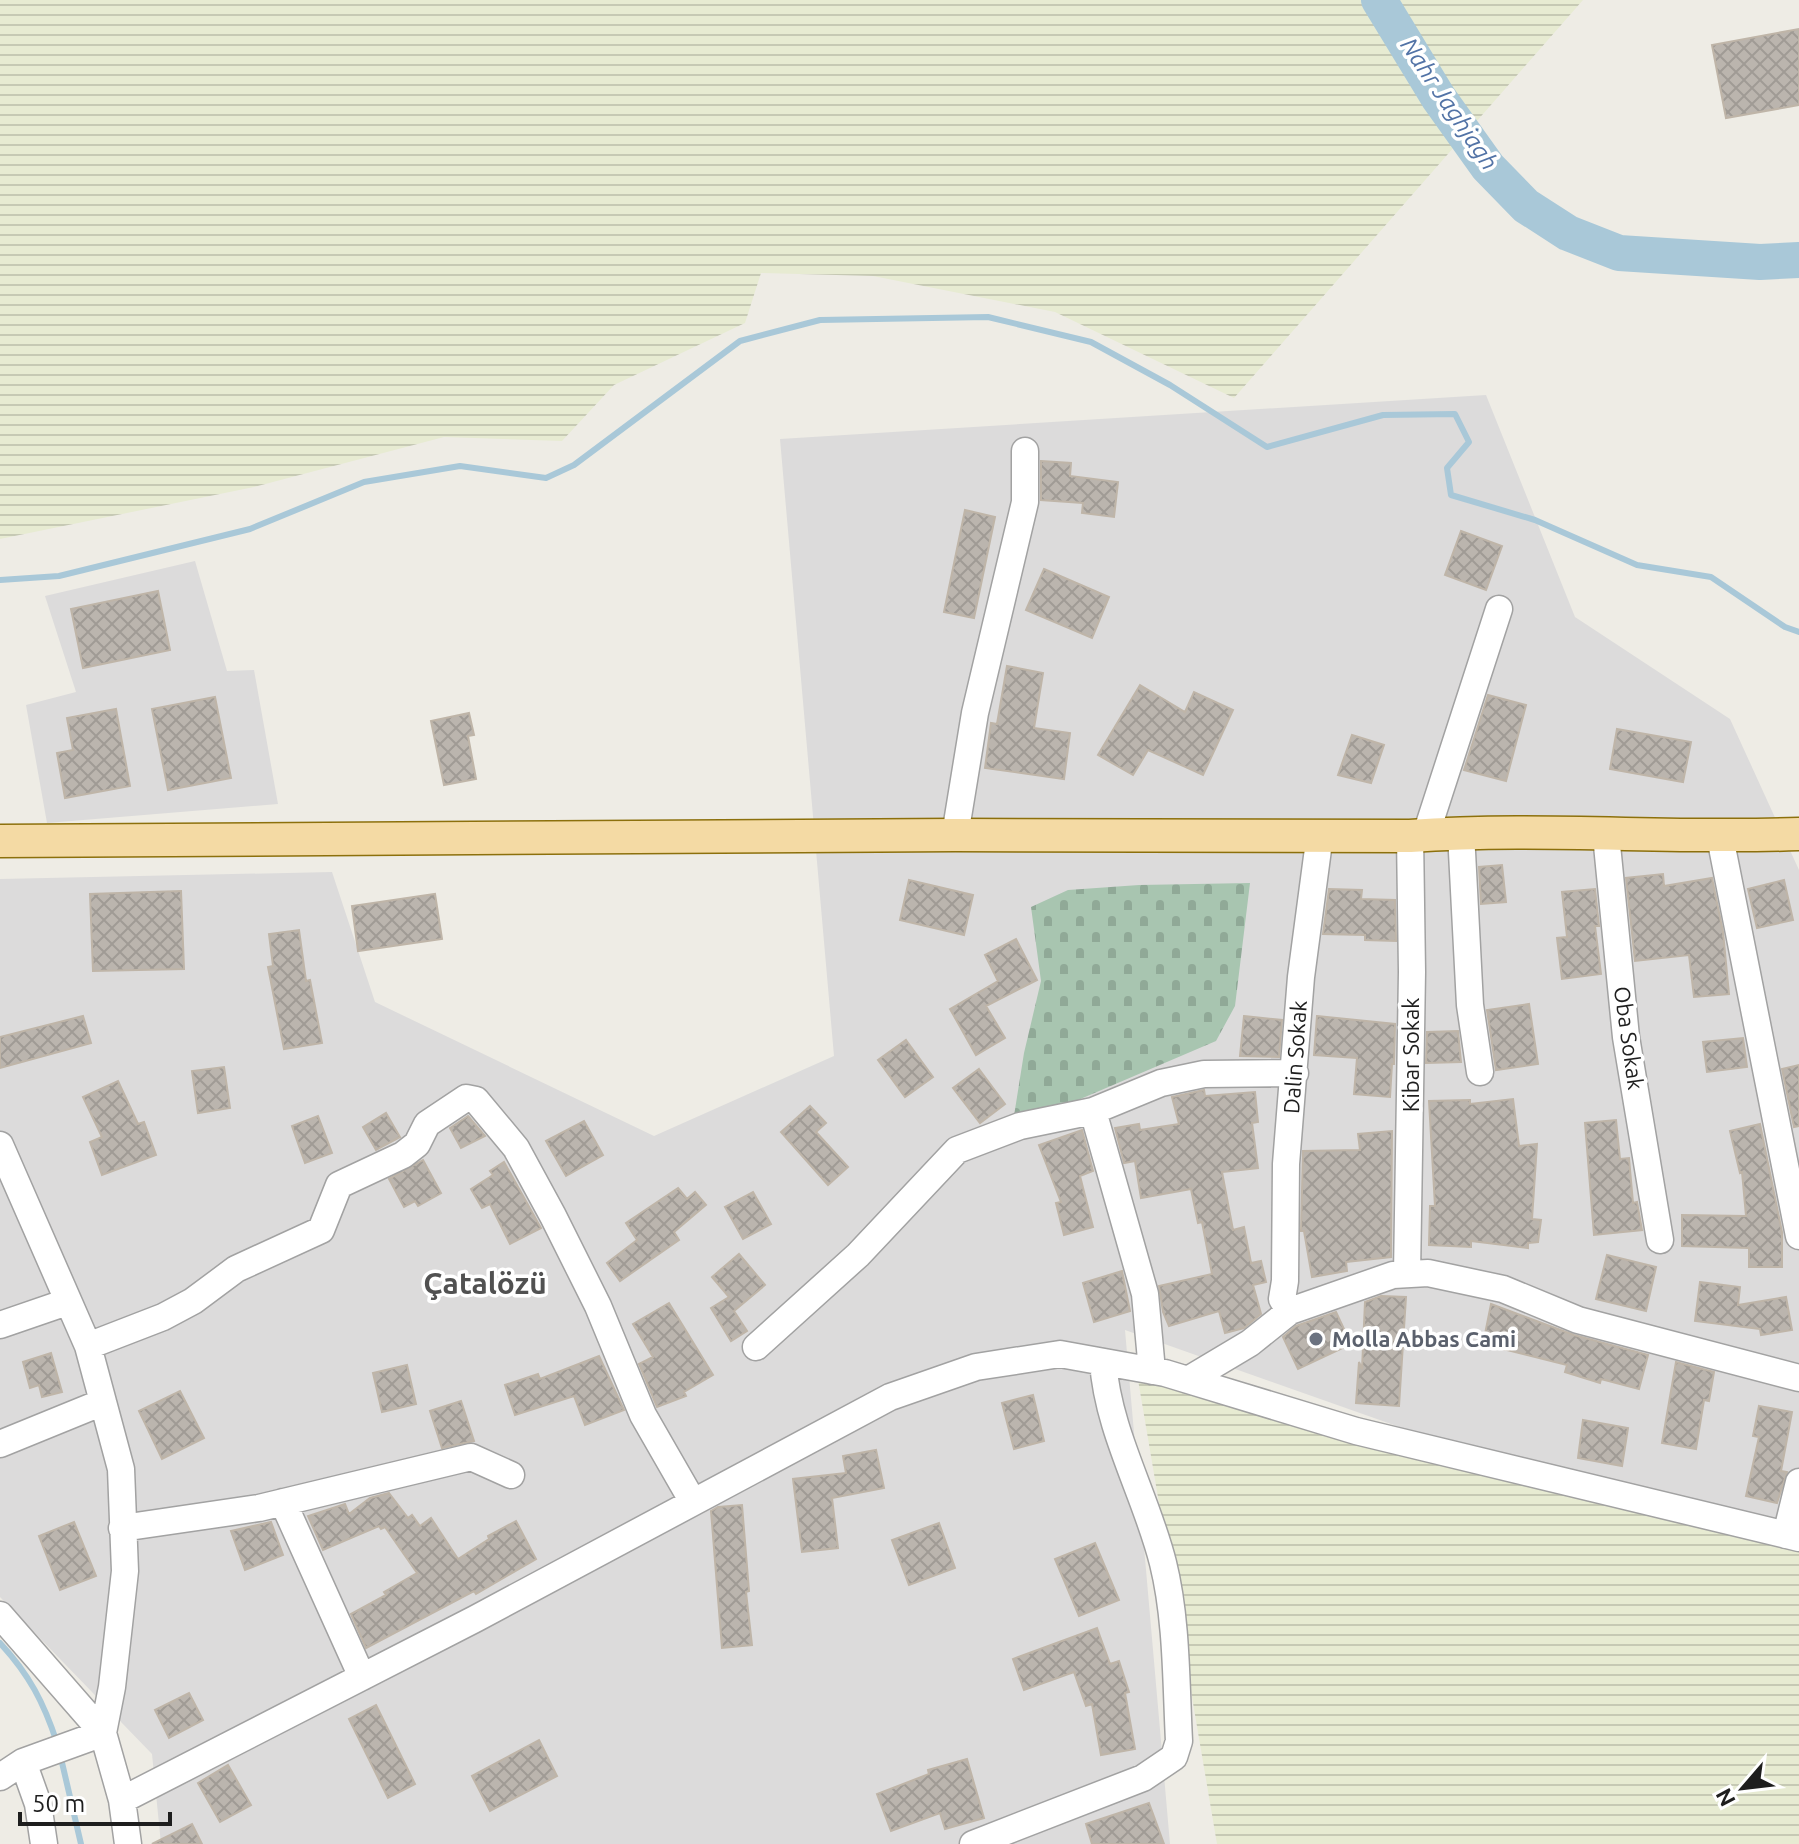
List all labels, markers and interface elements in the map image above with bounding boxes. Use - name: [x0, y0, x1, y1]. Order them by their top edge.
- water label: Nahr Jaghjagh: [1395, 33, 1504, 175]
- street label: Oba Sokak: [1610, 985, 1649, 1091]
- street label: Kibar Sokak: [1398, 998, 1423, 1112]
- street label: Dalin Sokak: [1278, 999, 1311, 1114]
- district label: Çatalözü: [423, 1266, 547, 1300]
- place label: Molla Abbas Cami: [1332, 1326, 1516, 1351]
- marker: Molla Abbas Cami: [1307, 1330, 1325, 1348]
- north arrow: [1703, 1748, 1783, 1828]
- scale bar: [20, 1776, 170, 1826]
- text: N: [1710, 1785, 1740, 1811]
- text: 50 m: [32, 1790, 85, 1817]

